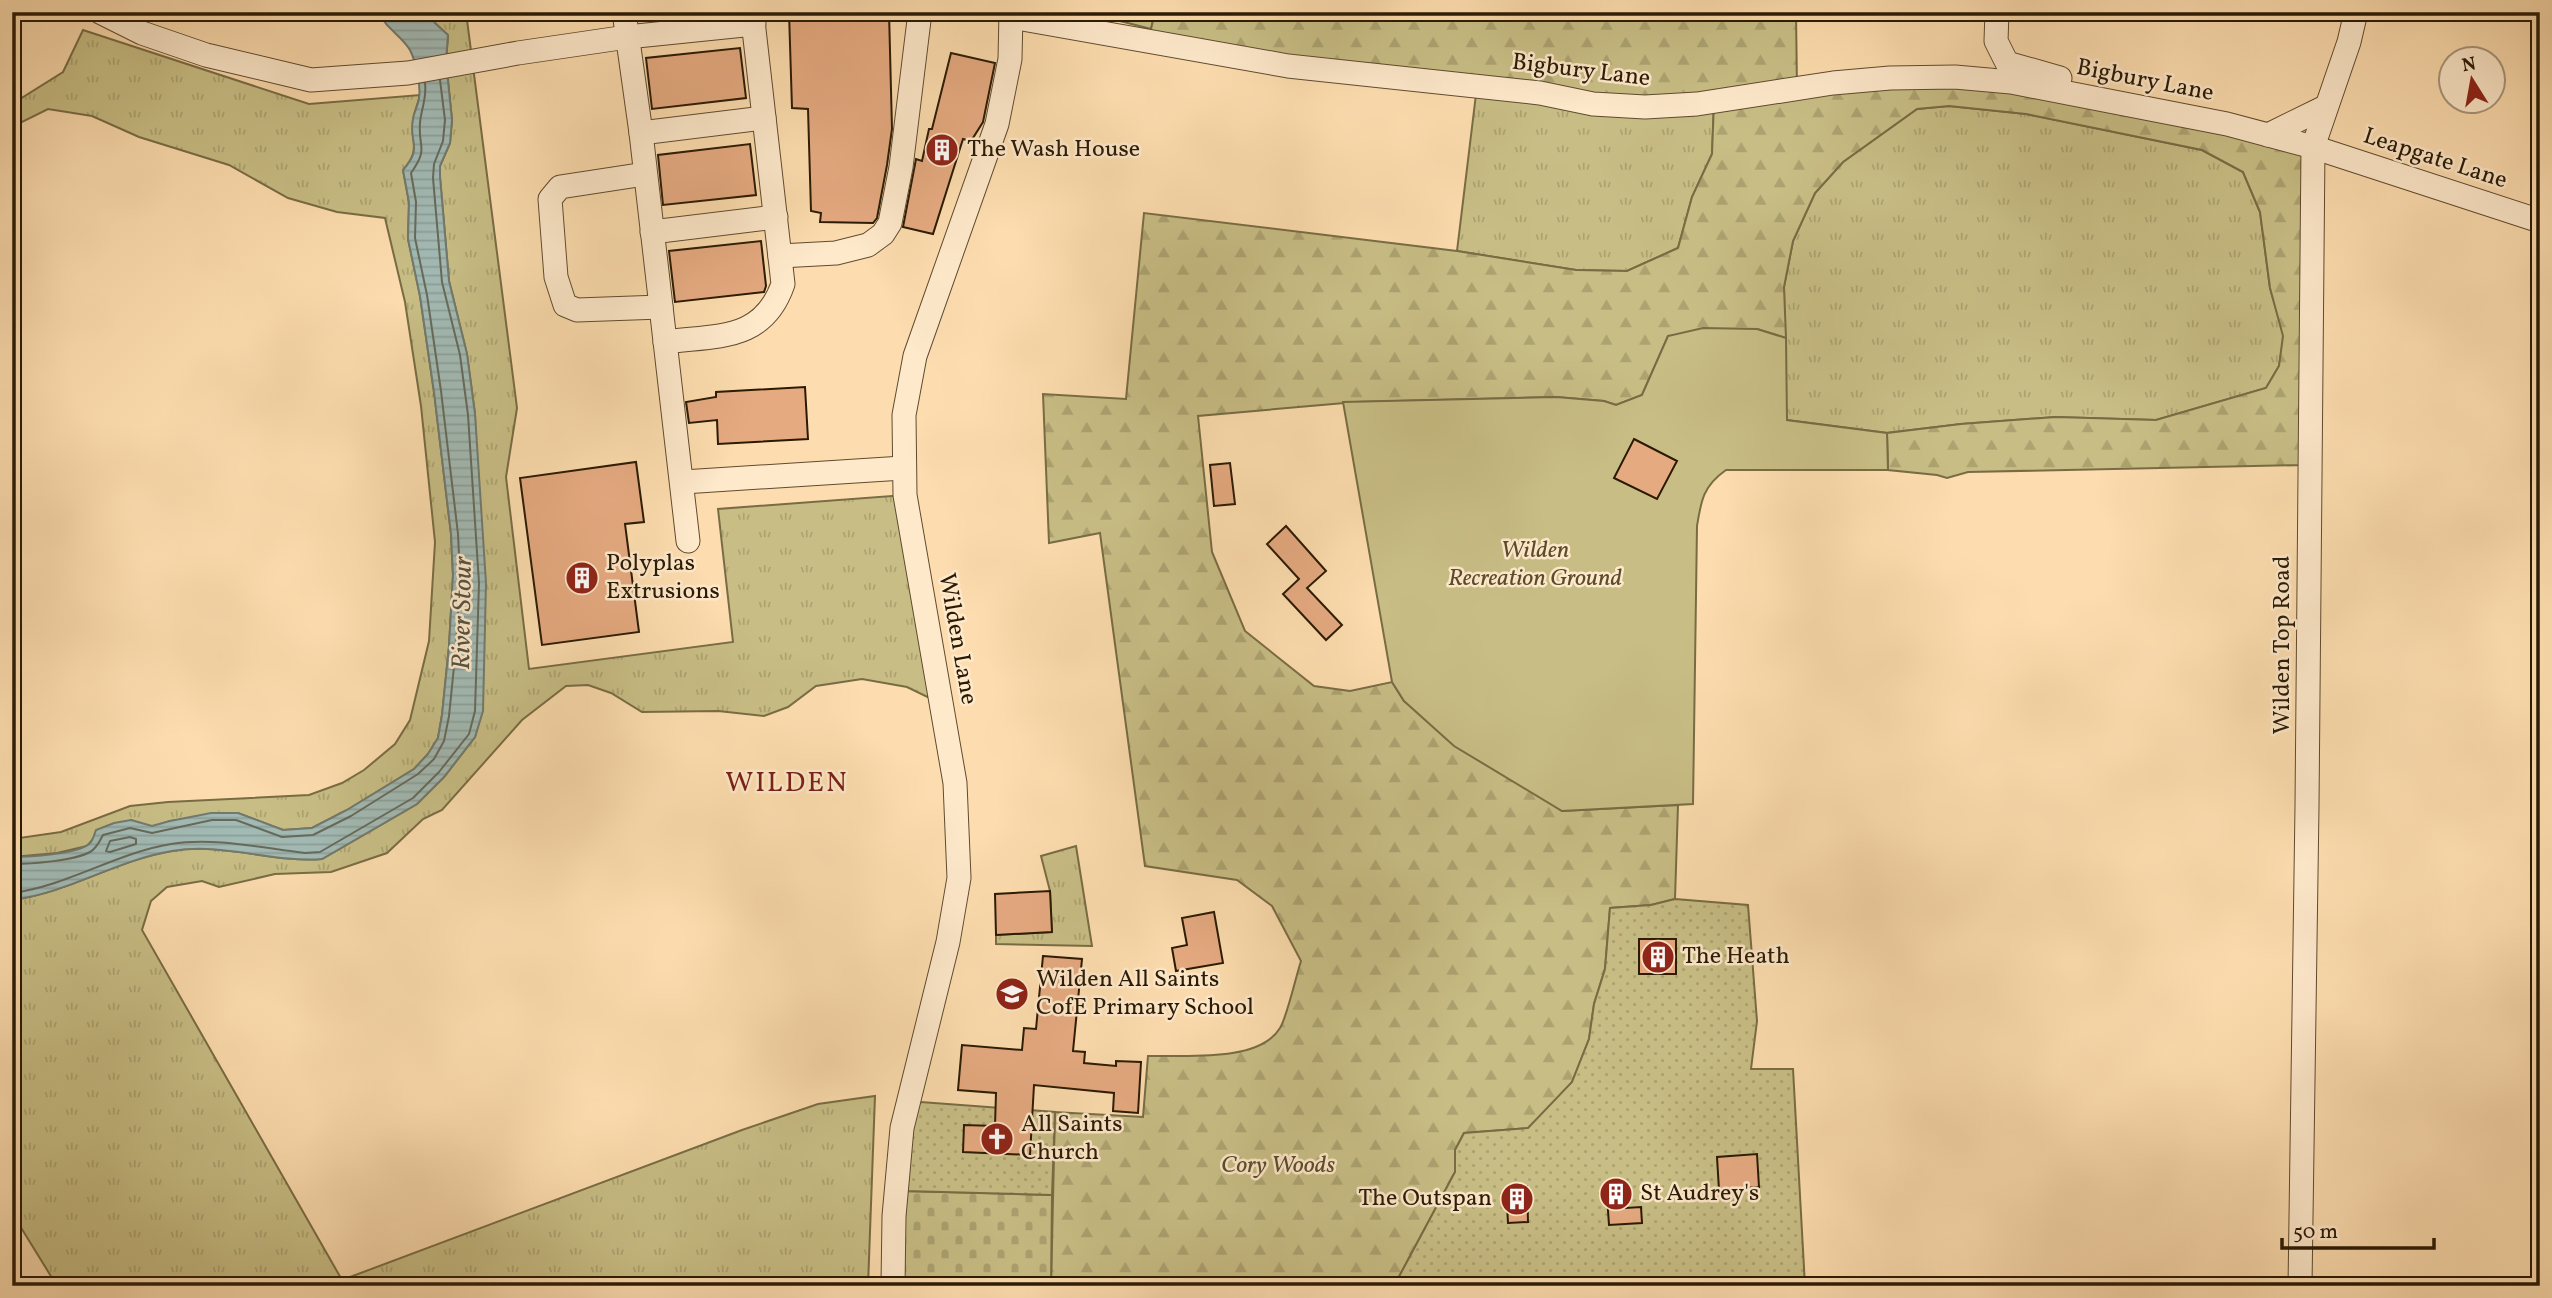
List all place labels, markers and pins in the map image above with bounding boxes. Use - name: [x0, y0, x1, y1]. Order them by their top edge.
- building icon: The Wash House: [923, 131, 961, 169]
- place label: The Wash House: [967, 133, 1140, 167]
- place label: Polyplas Extrusions: [606, 547, 720, 609]
- building icon: Polyplas Extrusions: [563, 559, 601, 597]
- building icon: The Heath: [1639, 938, 1677, 976]
- place label: The Heath: [1682, 940, 1790, 974]
- place label: Wilden All Saints CofE Primary School: [1036, 963, 1254, 1025]
- school or university icon: Wilden All Saints CofE Primary School: [993, 975, 1031, 1013]
- place label: All Saints Church: [1021, 1108, 1123, 1170]
- church icon: All Saints Church: [978, 1120, 1016, 1158]
- building icon: St Audrey's: [1597, 1175, 1635, 1213]
- place label: St Audrey's: [1640, 1177, 1759, 1211]
- building icon: The Outspan: [1498, 1180, 1536, 1218]
- place label: The Outspan: [1358, 1182, 1492, 1216]

